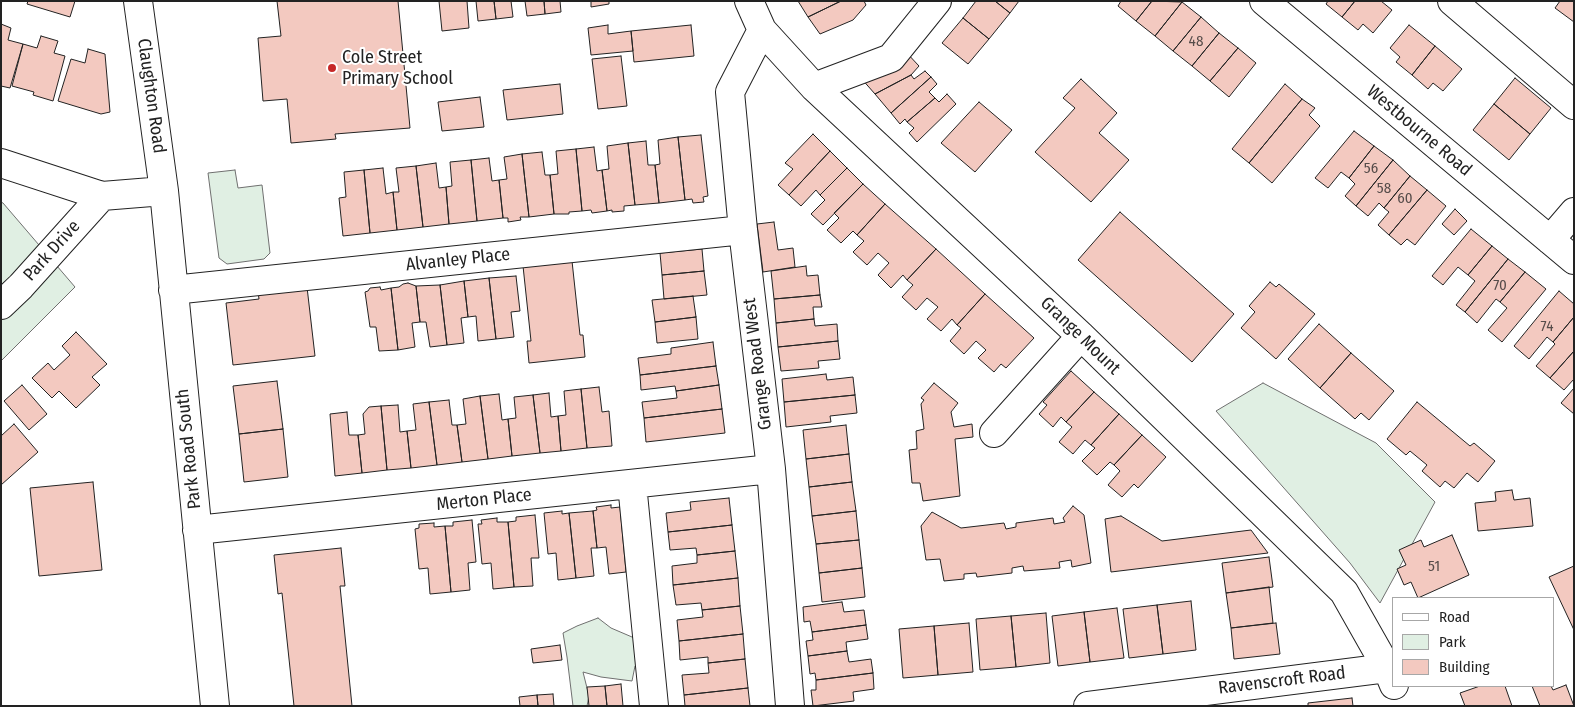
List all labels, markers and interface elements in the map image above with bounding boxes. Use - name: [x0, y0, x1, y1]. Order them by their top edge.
- house number: 48: [1189, 33, 1203, 51]
- street label: Claughton Road: [132, 37, 170, 155]
- place label: Cole Street Primary School: [342, 47, 453, 90]
- marker: Cole Street Primary School: [326, 62, 338, 74]
- street label: Westbourne Road: [1362, 81, 1476, 181]
- house number: 56: [1364, 160, 1378, 178]
- house number: 58: [1377, 180, 1391, 198]
- house number: 60: [1397, 190, 1413, 208]
- street label: Park Drive: [19, 216, 85, 286]
- street label: Alvanley Place: [405, 244, 511, 276]
- house number: 70: [1493, 277, 1507, 295]
- street label: Grange Mount: [1036, 293, 1124, 379]
- street label: Grange Road West: [739, 297, 777, 431]
- house number: 74: [1541, 318, 1553, 336]
- street label: Park Road South: [172, 388, 206, 510]
- street label: Merton Place: [435, 484, 533, 516]
- house number: 51: [1428, 558, 1440, 576]
- legend: [1392, 597, 1555, 687]
- text: Road: [1439, 608, 1470, 626]
- text: Park: [1439, 633, 1466, 651]
- text: Building: [1439, 658, 1490, 676]
- street label: Ravenscroft Road: [1217, 662, 1347, 700]

